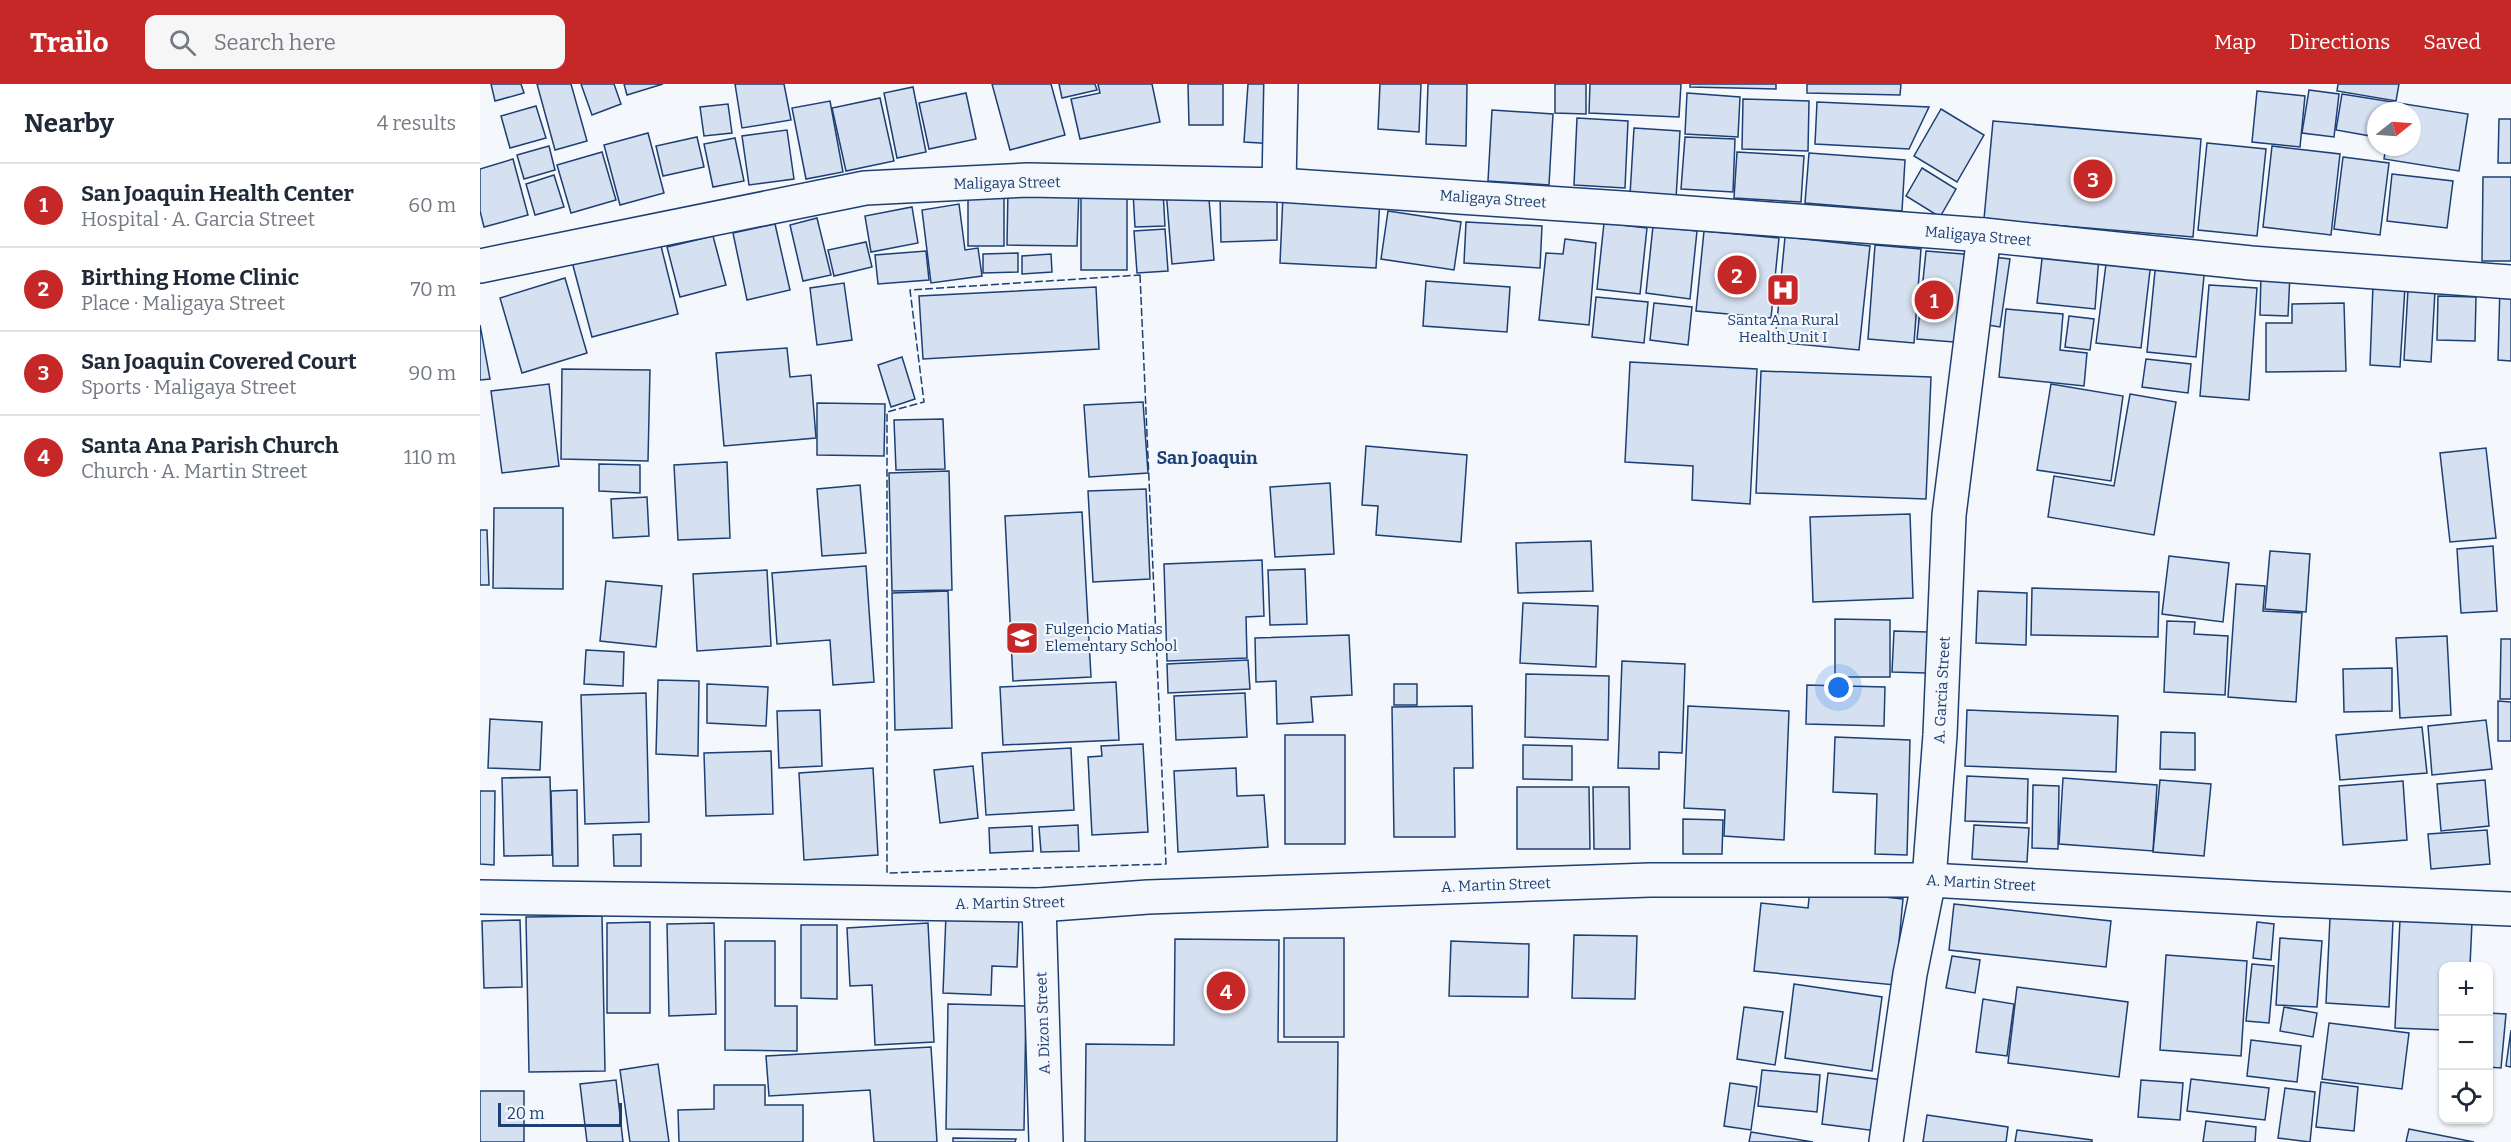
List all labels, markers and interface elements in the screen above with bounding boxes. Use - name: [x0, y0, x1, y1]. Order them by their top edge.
- search box: [145, 15, 565, 69]
- text: Trailo: [30, 26, 109, 59]
- icon: search: [166, 26, 199, 59]
- text: Search here: [214, 29, 336, 56]
- text: Map: [2214, 29, 2256, 55]
- text: Directions: [2289, 29, 2390, 55]
- text: Saved: [2423, 29, 2481, 55]
- north arrow: [2367, 102, 2421, 156]
- text: Nearby: [24, 108, 114, 139]
- text: 4 results: [377, 111, 456, 135]
- pin: 3: [2074, 156, 2112, 202]
- street label: Maligaya Street: [953, 173, 1061, 193]
- text: San Joaquin Health Center: [81, 180, 354, 207]
- street label: Maligaya Street: [1439, 186, 1548, 212]
- text: 1: [39, 193, 48, 217]
- text: 60 m: [408, 193, 456, 217]
- text: Hospital · A. Garcia Street: [81, 207, 315, 231]
- street label: Maligaya Street: [1924, 222, 2033, 250]
- pin: 2: [1718, 252, 1756, 297]
- text: Birthing Home Clinic: [81, 264, 299, 291]
- hospital icon: Santa Ana Rural Health Unit I: [1765, 272, 1801, 308]
- text: 2: [38, 277, 49, 301]
- text: 70 m: [410, 277, 456, 301]
- pin: 1: [1914, 278, 1954, 322]
- text: Place · Maligaya Street: [81, 291, 285, 315]
- place label: Santa Ana Rural Health Unit I: [1727, 311, 1839, 346]
- text: San Joaquin Covered Court: [81, 348, 357, 375]
- text: 3: [38, 361, 49, 385]
- text: 90 m: [408, 361, 456, 385]
- text: Sports · Maligaya Street: [81, 375, 296, 399]
- text: Santa Ana Parish Church: [81, 432, 339, 459]
- text: 4: [37, 445, 50, 469]
- text: 110 m: [404, 445, 456, 469]
- district label: San Joaquin: [1156, 447, 1258, 469]
- text: Church · A. Martin Street: [81, 459, 307, 483]
- school or university icon: Fulgencio Matias Elementary School: [1004, 620, 1040, 656]
- place label: Fulgencio Matias Elementary School: [1045, 620, 1177, 655]
- street label: A. Garcia Street: [1930, 635, 1954, 744]
- your location: [1824, 673, 1853, 702]
- street label: A. Martin Street: [1926, 871, 2037, 895]
- street label: A. Martin Street: [1441, 874, 1552, 896]
- street label: A. Martin Street: [955, 893, 1066, 913]
- map controls: [2439, 962, 2493, 1124]
- button: +: [2439, 962, 2493, 1016]
- pin: 4: [1206, 968, 1246, 1014]
- street label: A. Dizon Street: [1032, 971, 1054, 1075]
- button: −: [2439, 1016, 2493, 1070]
- button: locate: [2439, 1070, 2493, 1124]
- scale bar: [498, 1100, 622, 1128]
- text: 20 m: [507, 1104, 544, 1123]

